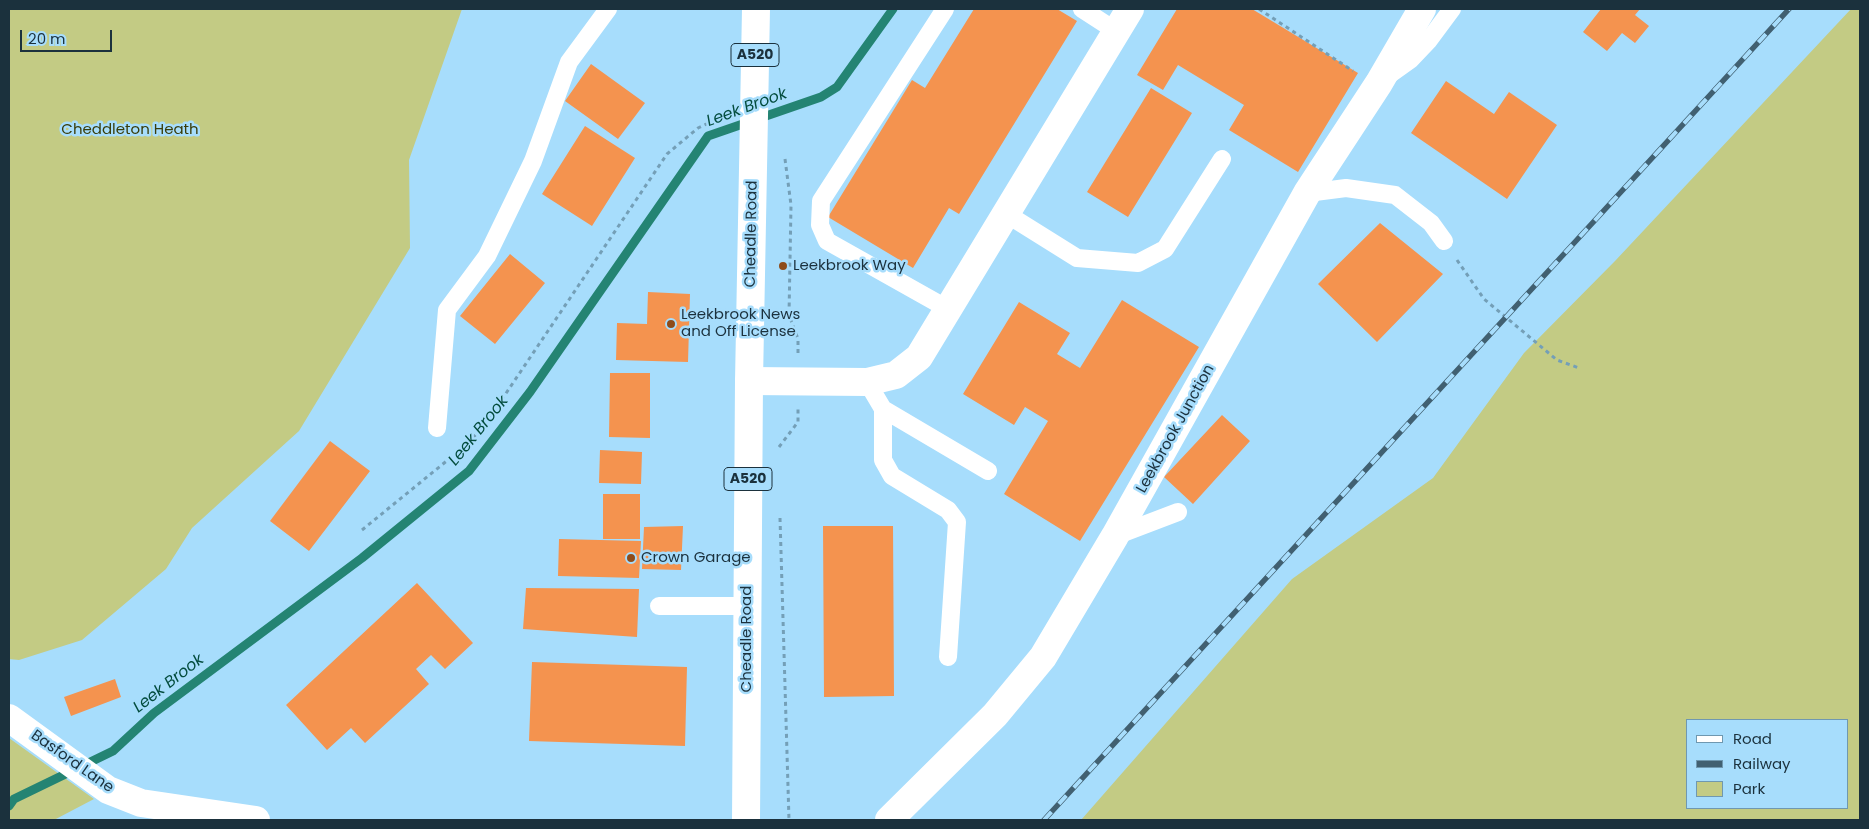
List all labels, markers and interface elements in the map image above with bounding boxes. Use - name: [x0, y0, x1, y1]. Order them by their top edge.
- scale bar: [22, 20, 115, 52]
- text: 20 m: [28, 28, 66, 49]
- road number: A520: [731, 44, 779, 66]
- water label: Leek Brook: [704, 85, 790, 131]
- park label: Cheddleton Heath: [61, 121, 199, 139]
- street label: Cheadle Road: [742, 180, 762, 288]
- place label: Leekbrook Way: [793, 257, 906, 275]
- marker: Leekbrook Way: [777, 260, 789, 272]
- place label: Leekbrook News and Off License: [681, 306, 800, 341]
- marker: Leekbrook News and Off License: [665, 318, 677, 330]
- street label: Leekbrook Junction: [1133, 362, 1219, 496]
- water label: Leek Brook: [445, 392, 513, 470]
- road number: A520: [724, 468, 772, 490]
- place label: Crown Garage: [641, 549, 751, 567]
- marker: Crown Garage: [625, 552, 637, 564]
- street label: Cheadle Road: [738, 586, 756, 692]
- water label: Leek Brook: [130, 650, 208, 718]
- legend: [1686, 719, 1849, 809]
- street label: Basford Lane: [27, 727, 117, 797]
- text: Road: [1733, 728, 1772, 749]
- text: Railway: [1733, 753, 1791, 774]
- text: Park: [1733, 778, 1765, 799]

